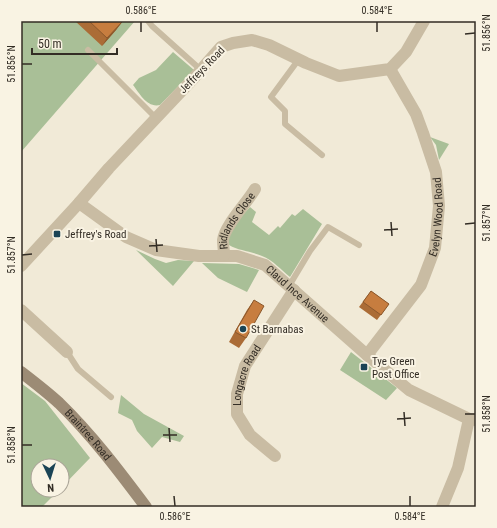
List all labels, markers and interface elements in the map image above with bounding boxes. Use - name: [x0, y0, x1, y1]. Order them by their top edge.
- text: 0.586°E: [125, 5, 157, 16]
- text: 0.584°E: [361, 5, 393, 16]
- text: 51.856°N: [481, 14, 492, 52]
- scale bar: [32, 30, 117, 56]
- text: 50 m: [38, 37, 62, 51]
- street label: Jeffreys Road: [176, 44, 228, 96]
- text: 51.856°N: [6, 45, 17, 83]
- street label: Evelyn Wood Road: [426, 177, 446, 258]
- street label: Ridlands Close: [216, 190, 257, 250]
- text: 51.857°N: [481, 204, 492, 242]
- place label: Jeffrey's Road: [65, 228, 127, 241]
- marker: Jeffrey's Road: [52, 229, 62, 239]
- text: 51.857°N: [6, 236, 17, 274]
- street label: Claud Ince Avenue: [263, 262, 332, 325]
- place label: St Barnabas: [251, 323, 303, 336]
- marker: St Barnabas: [238, 324, 248, 334]
- street label: Longacre Road: [230, 342, 263, 406]
- place label: Tye Green Post Office: [372, 355, 419, 381]
- marker: Tye Green Post Office: [359, 362, 369, 372]
- text: 51.858°N: [481, 395, 492, 433]
- street label: Braintree Road: [62, 406, 114, 463]
- text: 51.858°N: [6, 426, 17, 464]
- north arrow: [30, 458, 70, 498]
- text: N: [47, 481, 54, 494]
- text: 0.586°E: [159, 511, 191, 522]
- text: 0.584°E: [394, 511, 426, 522]

